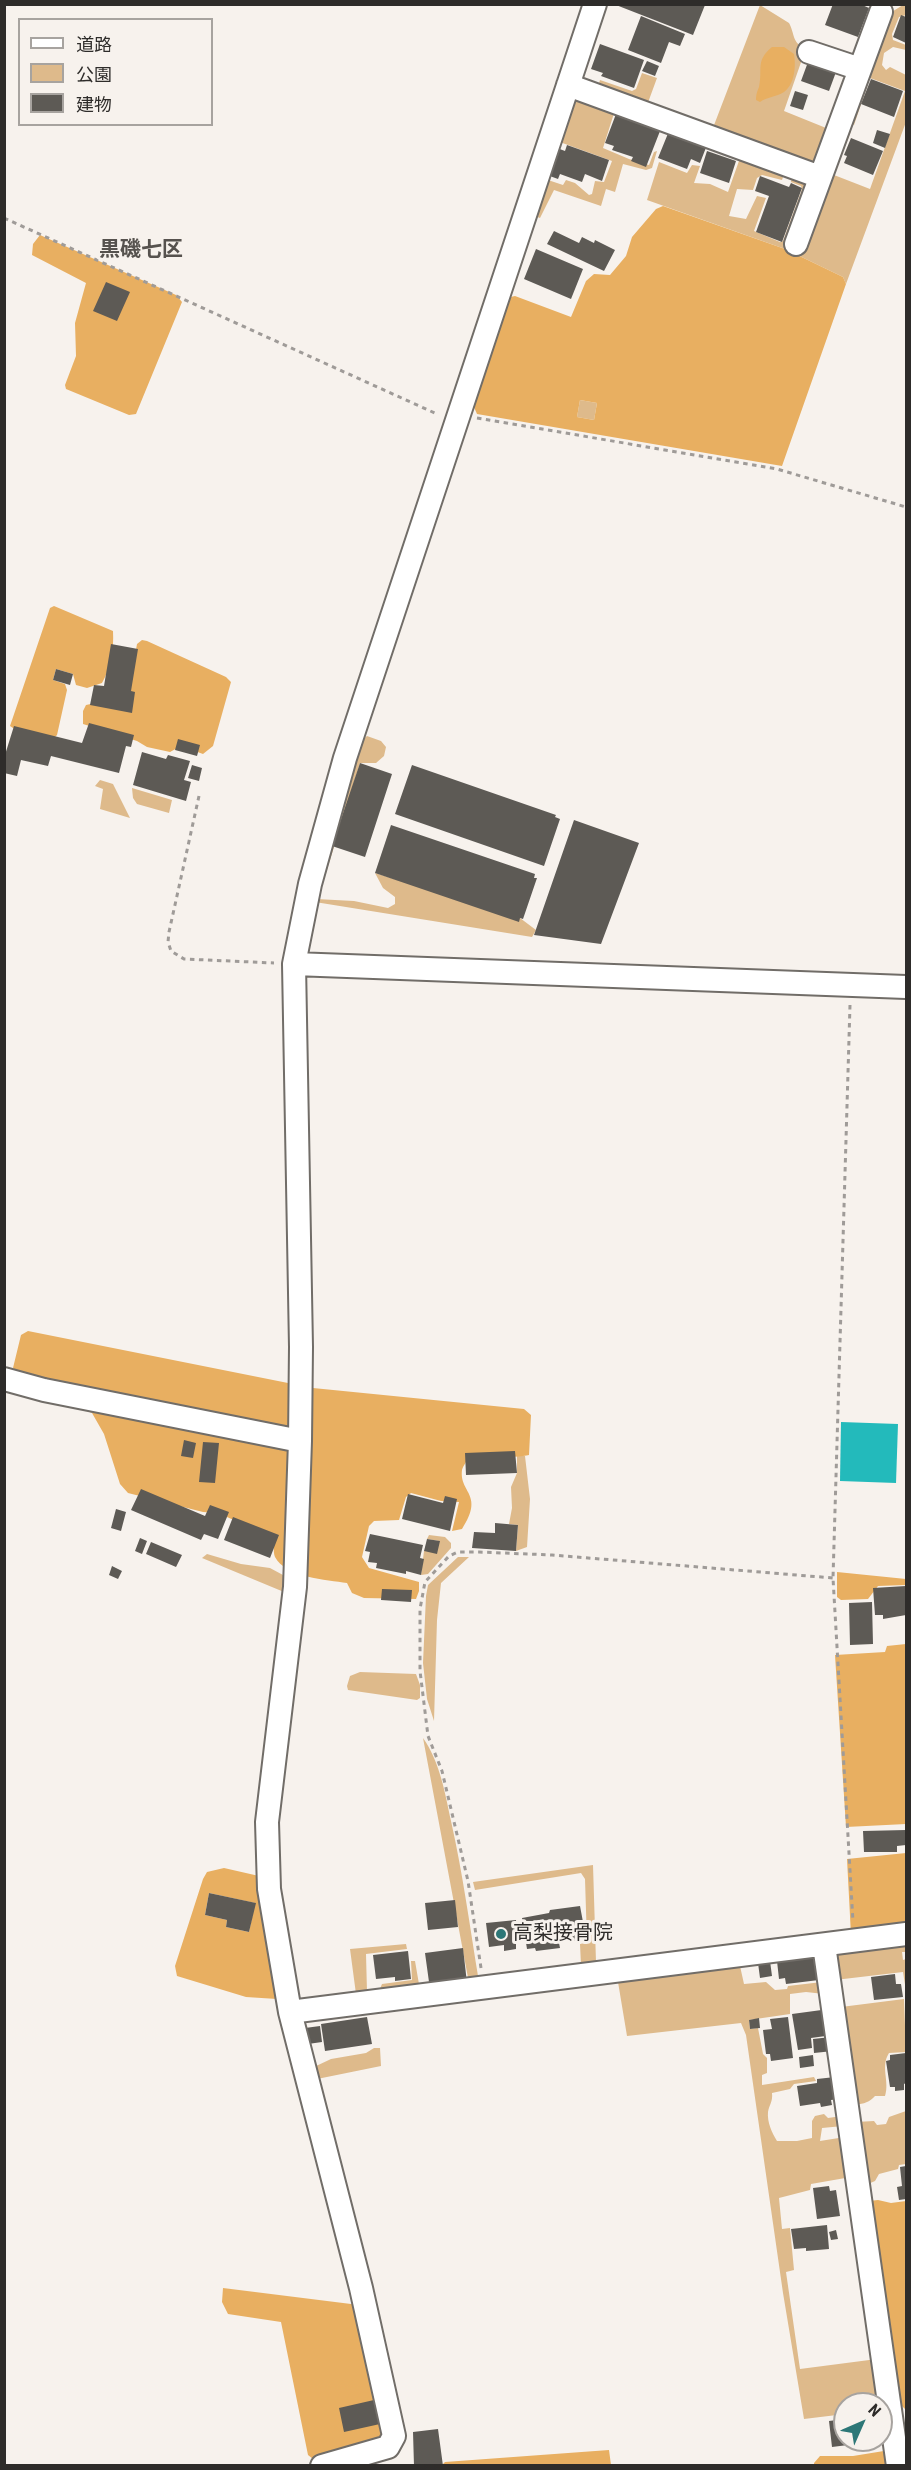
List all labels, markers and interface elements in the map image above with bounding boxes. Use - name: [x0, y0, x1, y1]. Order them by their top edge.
- legend: [18, 18, 213, 126]
- text: 道路: [76, 34, 112, 55]
- text: 公園: [76, 64, 112, 85]
- text: 建物: [76, 94, 112, 115]
- district label: 黒磯七区: [99, 238, 183, 264]
- place label: 高梨接骨院: [513, 1922, 613, 1946]
- marker: 高梨接骨院: [494, 1927, 508, 1941]
- north arrow: [833, 2392, 893, 2452]
- text: N: [864, 2400, 885, 2421]

